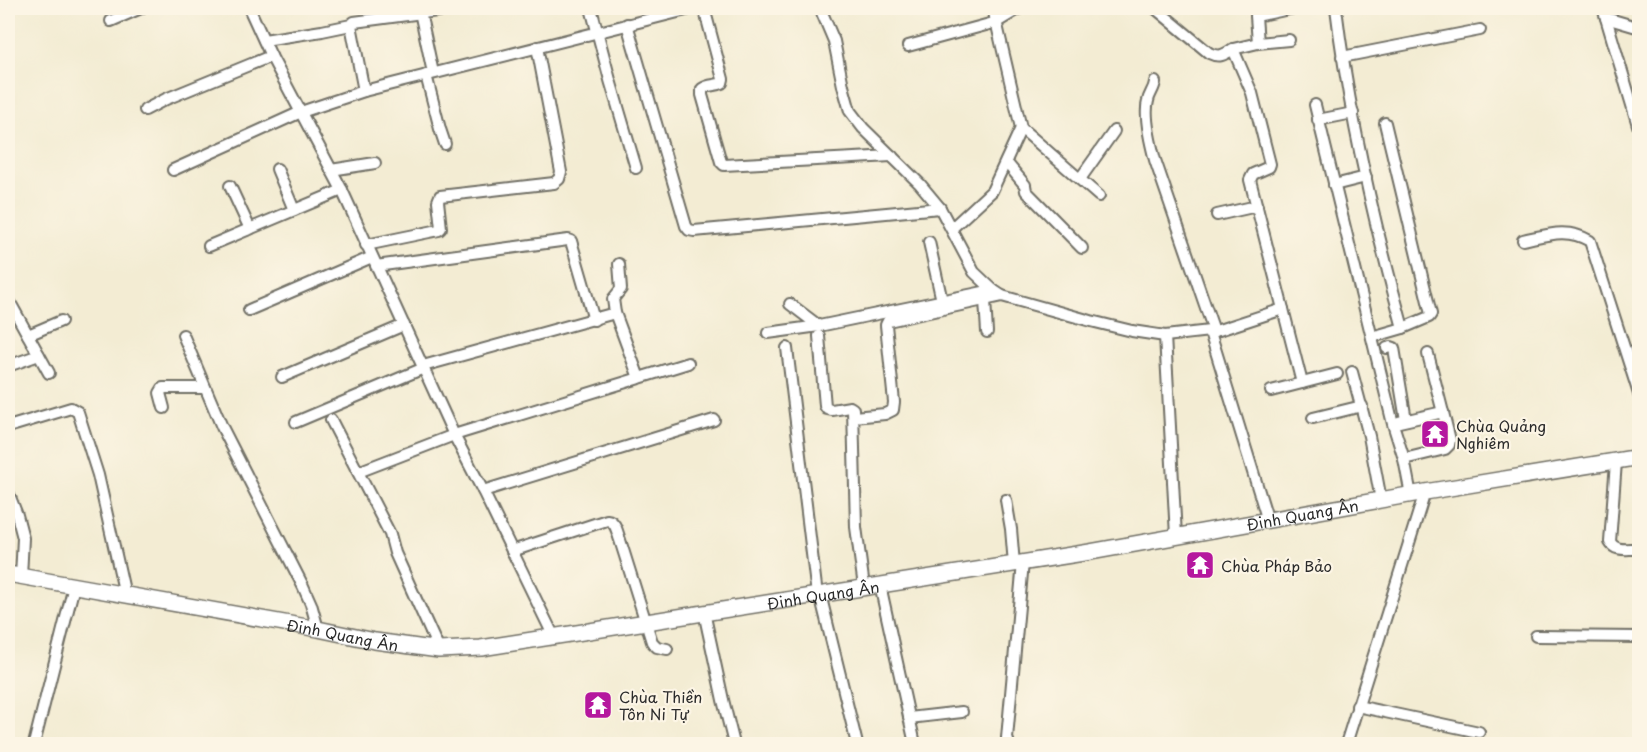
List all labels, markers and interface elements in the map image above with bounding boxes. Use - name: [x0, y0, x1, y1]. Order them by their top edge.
- place label: Chùa Quảng Nghiêm: [1456, 414, 1546, 454]
- temple icon: Chùa Quảng Nghiêm: [1419, 418, 1451, 450]
- street label: Đinh Quang Ân: [1244, 493, 1360, 535]
- temple icon: Chùa Pháp Bảo: [1184, 549, 1216, 581]
- place label: Chùa Pháp Bảo: [1221, 554, 1332, 577]
- street label: Đinh Quang Ân: [765, 574, 881, 614]
- street label: Đinh Quang Ân: [285, 612, 400, 656]
- place label: Chùa Thiền Tôn Ni Tự: [619, 685, 702, 725]
- temple icon: Chùa Thiền Tôn Ni Tự: [582, 689, 614, 721]

